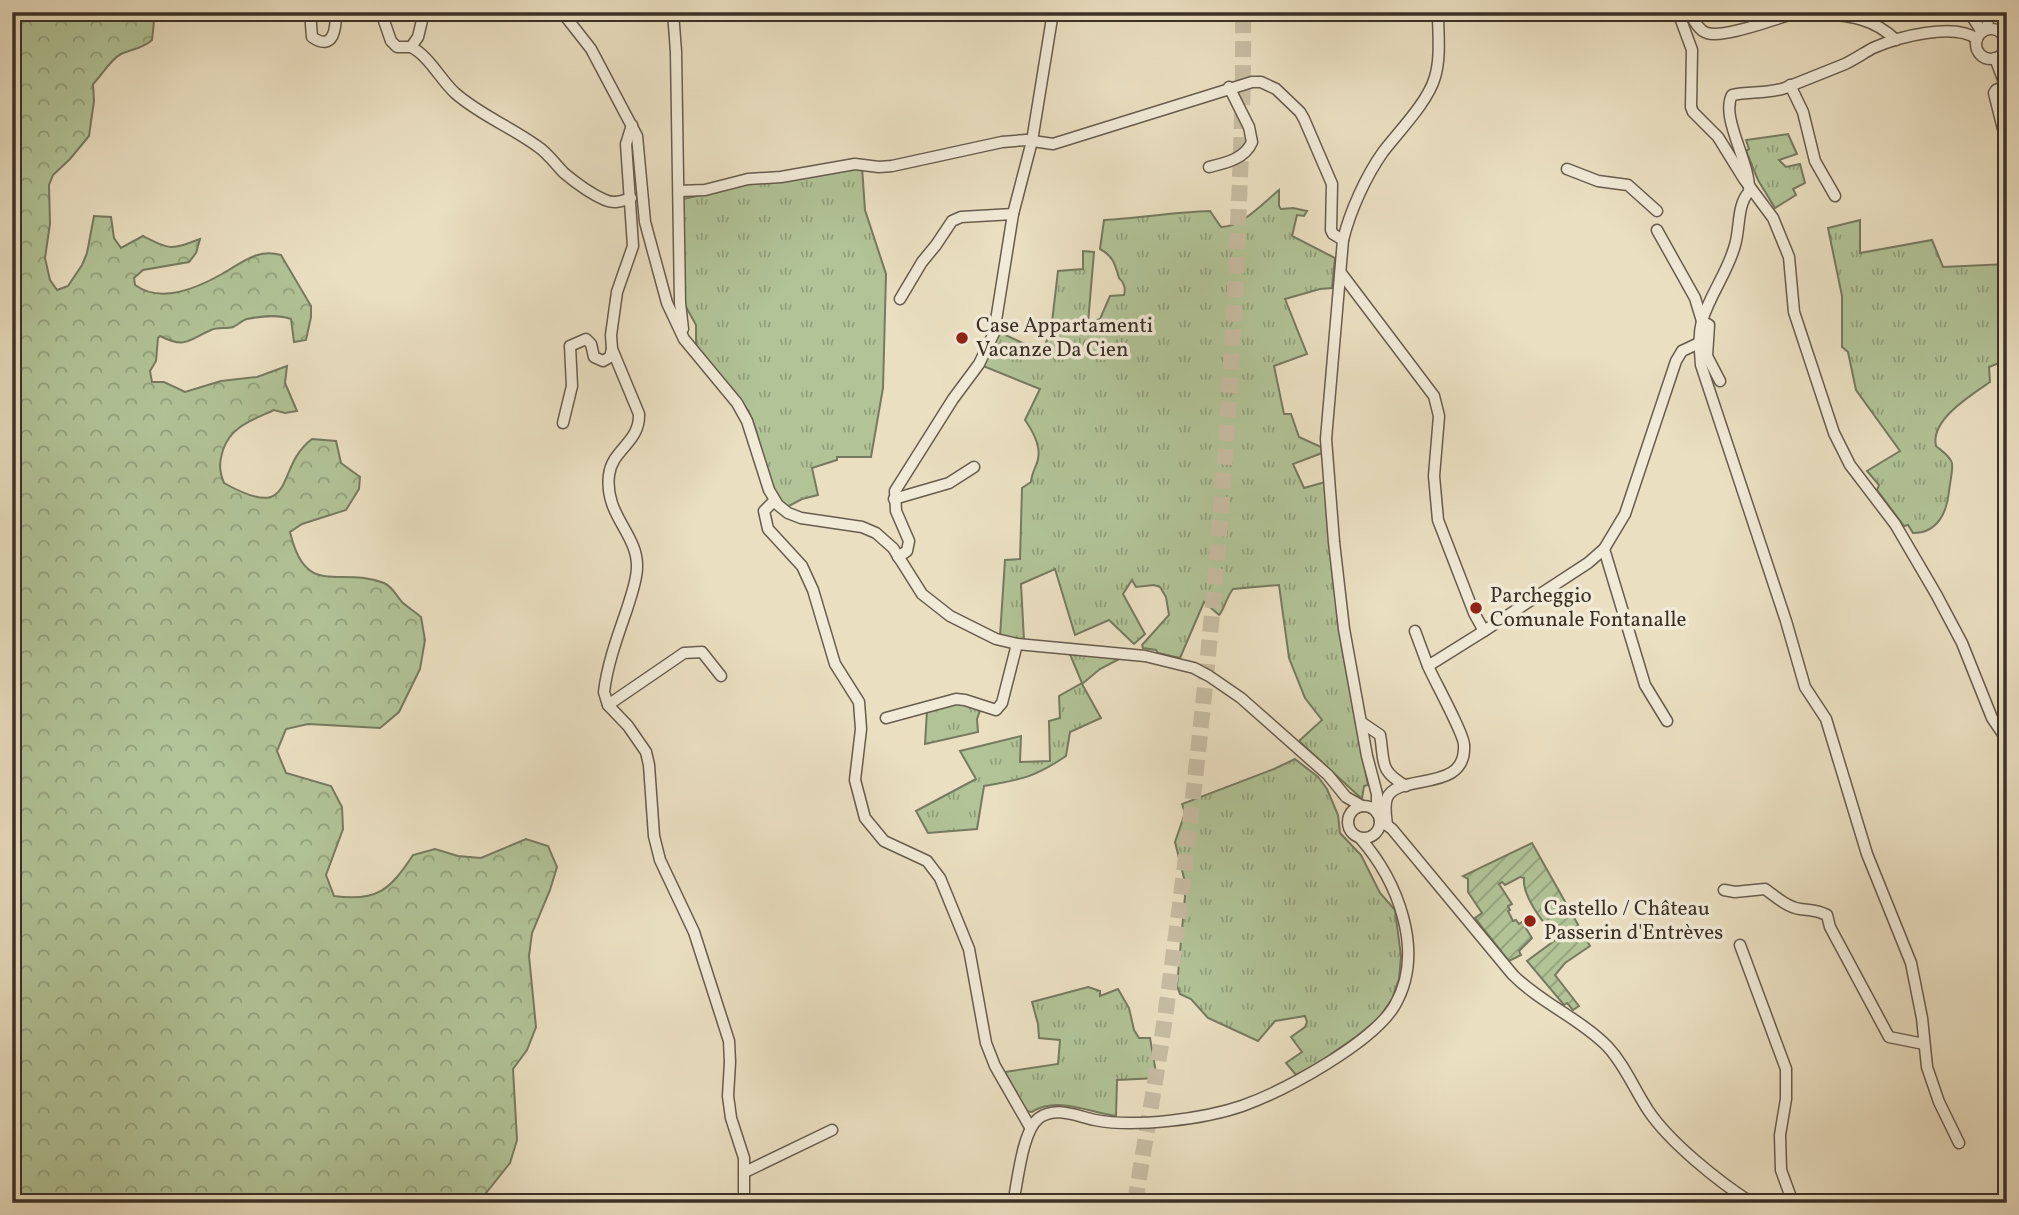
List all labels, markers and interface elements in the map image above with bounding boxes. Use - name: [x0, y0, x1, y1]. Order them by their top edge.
- place label: Case Appartamenti Vacanze Da Cien: [976, 312, 1153, 365]
- marker: Case Appartamenti Vacanze Da Cien: [954, 330, 970, 346]
- place label: Parcheggio Comunale Fontanalle: [1490, 582, 1687, 635]
- marker: Parcheggio Comunale Fontanalle: [1468, 600, 1484, 616]
- place label: Castello / Château Passerin d'Entrèves: [1544, 895, 1723, 948]
- marker: Castello / Château Passerin d'Entrèves: [1522, 913, 1538, 929]

